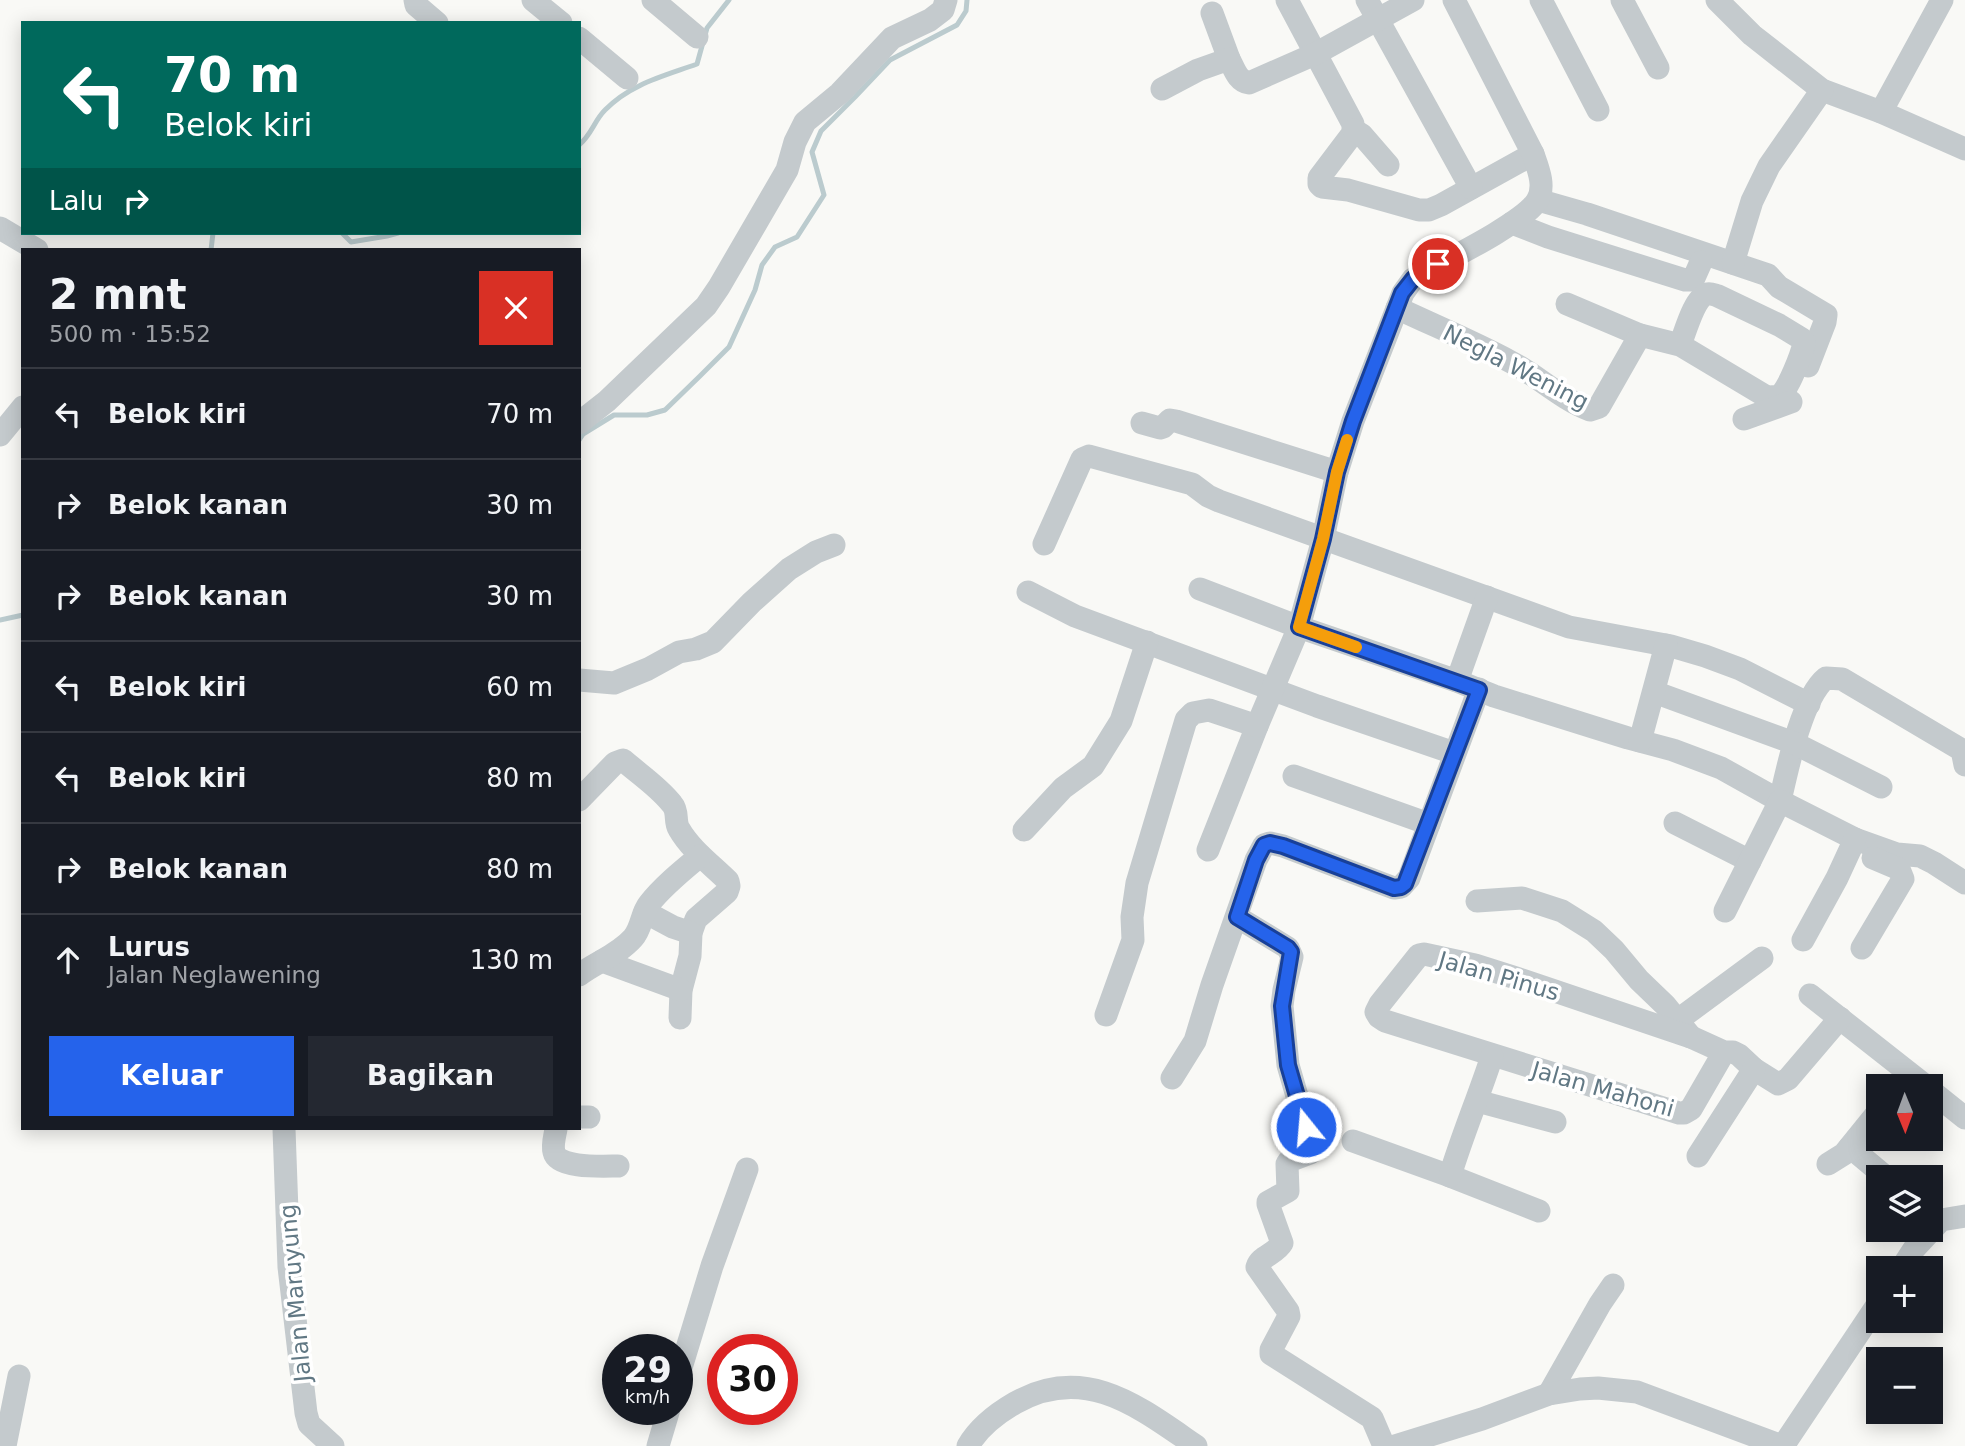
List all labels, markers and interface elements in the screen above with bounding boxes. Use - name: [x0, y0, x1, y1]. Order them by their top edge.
- text: 70 m: [164, 47, 300, 104]
- icon: left: [49, 49, 140, 140]
- text: Belok kiri: [164, 106, 312, 144]
- icon: right: [117, 182, 155, 220]
- text: Lalu: [49, 186, 103, 216]
- pin: [1408, 234, 1468, 294]
- icon: arrive: [1419, 245, 1457, 283]
- text: 2 mnt: [49, 270, 187, 319]
- button: close: [479, 271, 553, 345]
- street label: Negla Wening: [1439, 319, 1593, 415]
- text: 500 m · 15:52: [49, 321, 211, 347]
- icon: left: [49, 395, 87, 433]
- text: Belok kiri: [108, 399, 247, 429]
- text: 70 m: [486, 399, 553, 429]
- icon: right: [49, 486, 87, 524]
- text: Belok kanan: [108, 490, 288, 520]
- text: 30 m: [486, 490, 553, 520]
- icon: right: [49, 577, 87, 615]
- text: Belok kanan: [108, 581, 288, 611]
- text: 30 m: [486, 581, 553, 611]
- icon: left: [49, 668, 87, 706]
- text: Belok kiri: [108, 672, 247, 702]
- text: 60 m: [486, 672, 553, 702]
- icon: left: [49, 759, 87, 797]
- text: Belok kiri: [108, 763, 247, 793]
- text: 80 m: [486, 763, 553, 793]
- icon: right: [49, 850, 87, 888]
- text: Belok kanan: [108, 854, 288, 884]
- text: 80 m: [486, 854, 553, 884]
- text: Lurus: [108, 932, 190, 962]
- icon: ahead: [49, 941, 87, 979]
- text: 130 m: [470, 945, 553, 975]
- street label: Jalan Pinus: [1434, 946, 1562, 1006]
- text: Jalan Neglawening: [108, 962, 321, 988]
- button: Keluar: [49, 1036, 294, 1116]
- button: Bagikan: [308, 1036, 553, 1116]
- street label: Jalan Mahoni: [1527, 1056, 1677, 1122]
- north arrow: [1866, 1074, 1942, 1152]
- map controls: [1866, 1074, 1943, 1424]
- position arrow: [1269, 1090, 1343, 1164]
- button: layers: [1866, 1165, 1943, 1242]
- street label: Jalan Maruyung: [274, 1203, 316, 1385]
- button: +: [1866, 1256, 1943, 1333]
- speed limit sign: 30: [707, 1334, 798, 1425]
- button: −: [1866, 1347, 1943, 1424]
- text: 29: [623, 1350, 672, 1390]
- text: km/h: [625, 1386, 670, 1407]

